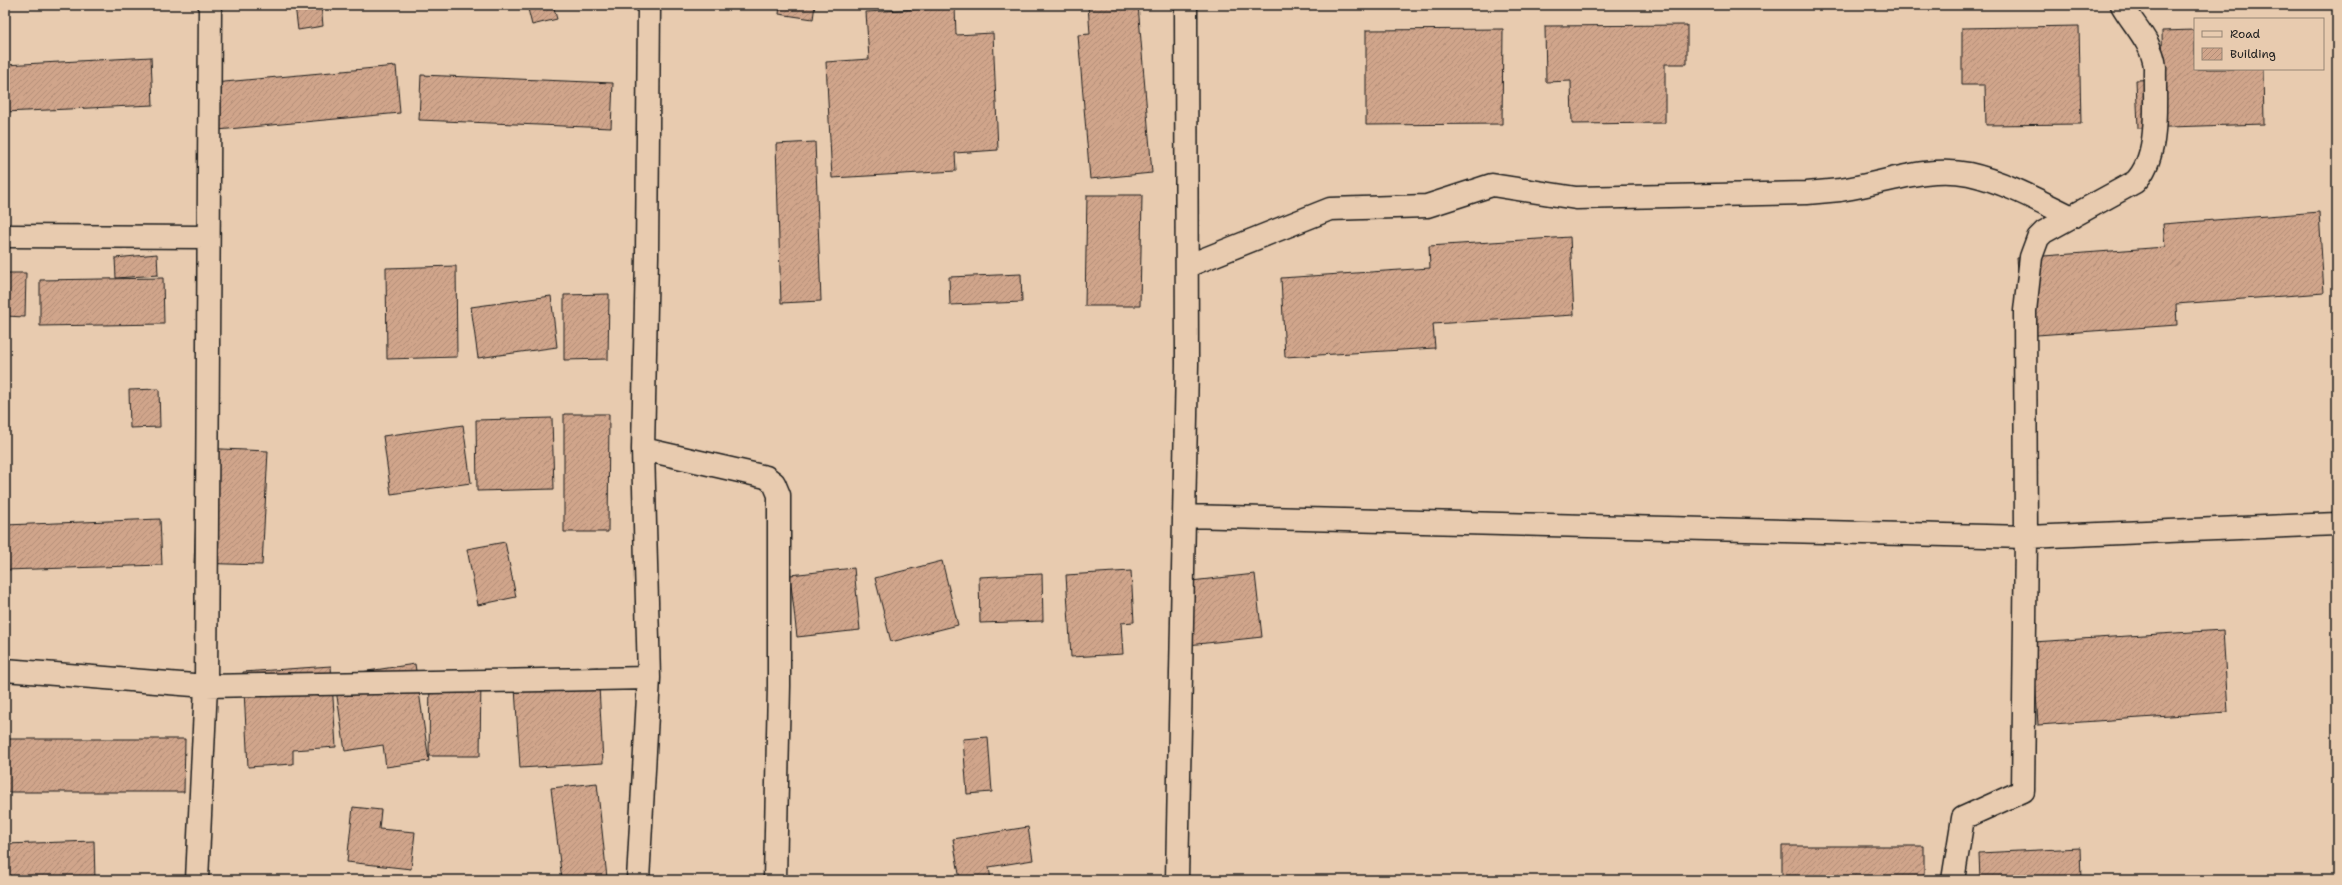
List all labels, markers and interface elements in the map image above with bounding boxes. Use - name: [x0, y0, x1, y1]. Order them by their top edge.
- legend: [2194, 18, 2324, 70]
- text: Road: [2230, 26, 2261, 42]
- text: Building: [2230, 46, 2276, 62]

